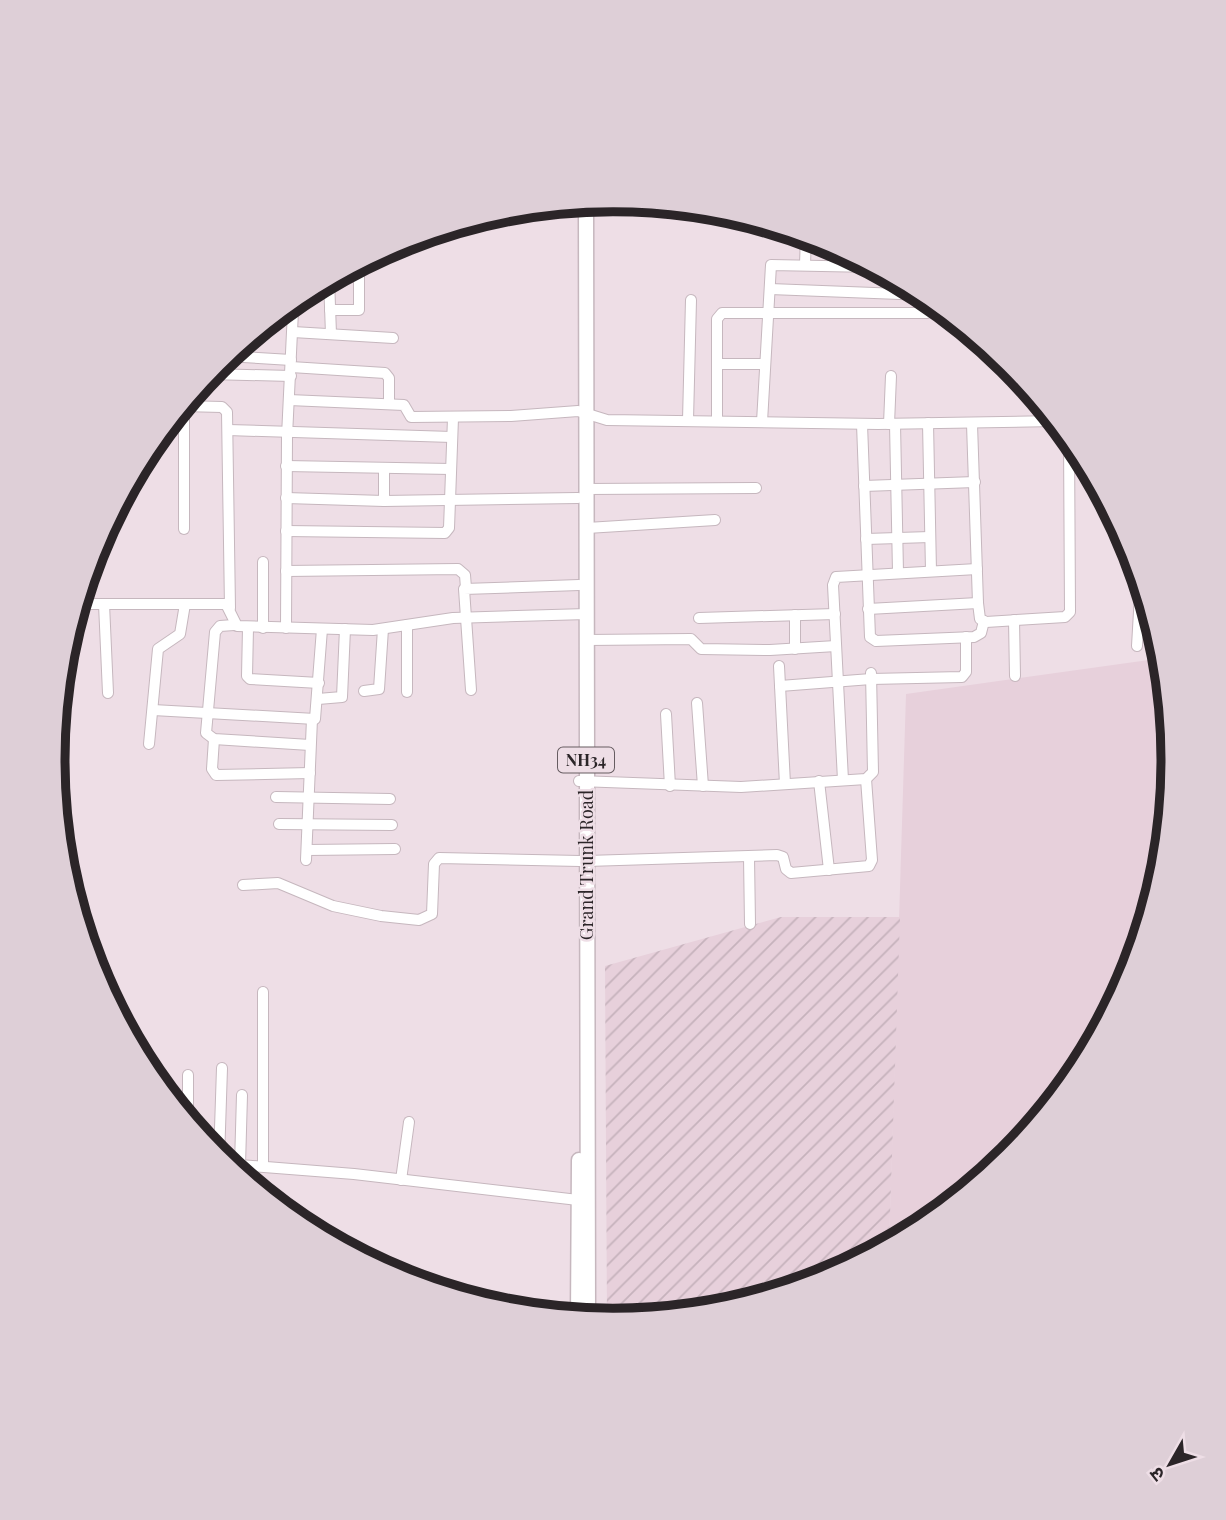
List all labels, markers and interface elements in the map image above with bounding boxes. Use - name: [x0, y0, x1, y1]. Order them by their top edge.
- road number: NH34: [558, 748, 614, 772]
- street label: Grand Trunk Road: [574, 789, 598, 940]
- north arrow: [1135, 1429, 1205, 1499]
- text: उ: [1142, 1462, 1170, 1488]

